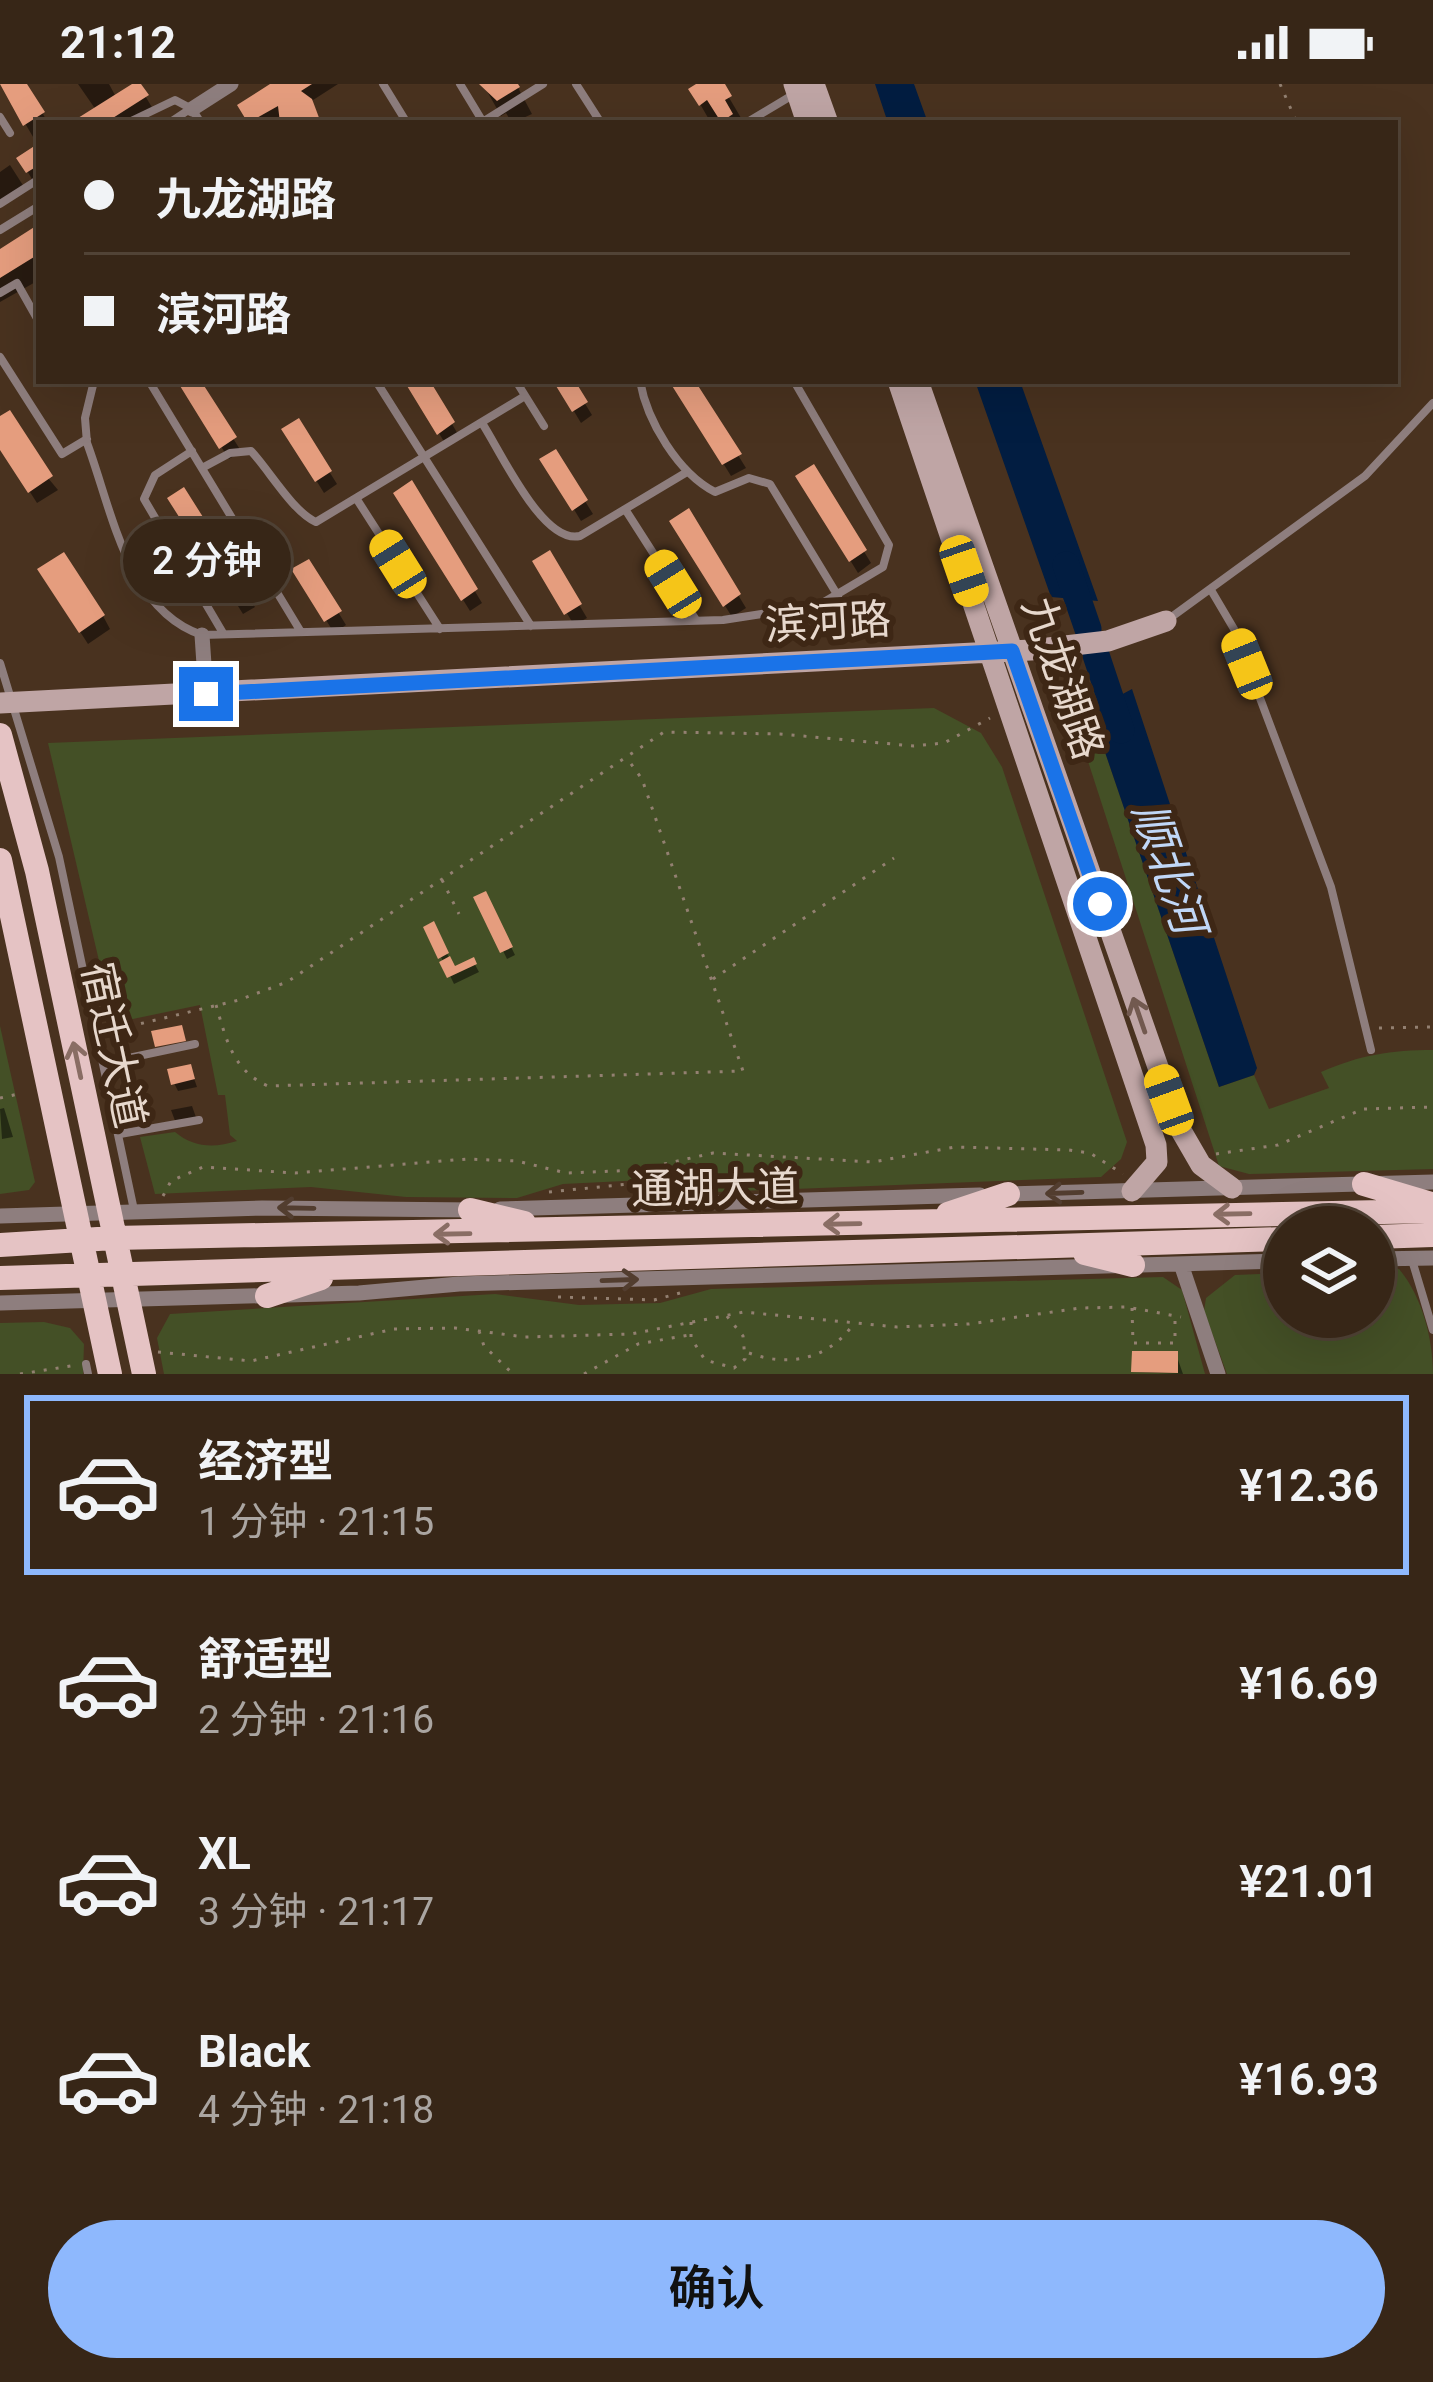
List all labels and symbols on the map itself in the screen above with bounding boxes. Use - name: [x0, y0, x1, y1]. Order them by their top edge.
- callout: 2 分钟: [122, 520, 290, 604]
- car: [364, 524, 432, 604]
- car: [935, 531, 993, 611]
- car: [639, 544, 707, 624]
- street label: 九龙湖路: [1012, 591, 1114, 765]
- street label: 滨河路: [764, 594, 892, 650]
- car: [1217, 624, 1277, 704]
- route end: [179, 667, 233, 721]
- water label: 顺北河: [1122, 796, 1219, 948]
- route start: [1073, 877, 1127, 931]
- street label: 宿迁大道: [73, 958, 155, 1132]
- one-way arrow: [1127, 997, 1148, 1034]
- one-way arrow: [65, 1041, 88, 1079]
- car: [1140, 1060, 1198, 1140]
- street label: 通湖大道: [631, 1162, 799, 1214]
- one-way arrow: [1045, 1181, 1084, 1204]
- one-way arrow: [277, 1197, 316, 1219]
- one-way arrow: [1213, 1203, 1252, 1226]
- one-way arrow: [823, 1212, 862, 1235]
- one-way arrow: [433, 1222, 472, 1245]
- one-way arrow: [600, 1268, 639, 1291]

